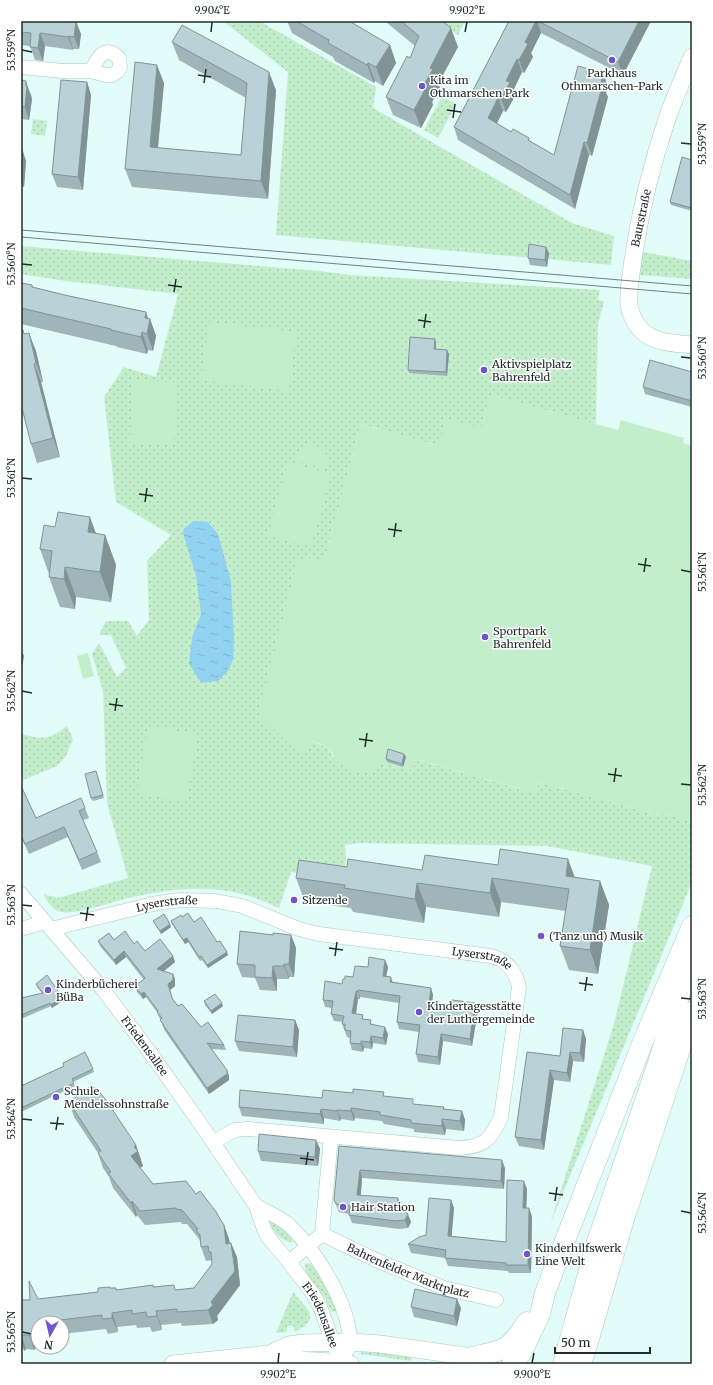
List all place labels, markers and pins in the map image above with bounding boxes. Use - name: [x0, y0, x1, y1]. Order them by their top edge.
- marker: Parkhaus Othmarschen-Park: [607, 55, 617, 65]
- place label: Parkhaus Othmarschen-Park: [561, 66, 663, 93]
- place label: Kita im Othmarschen Park: [430, 73, 529, 100]
- marker: Kita im Othmarschen Park: [417, 81, 427, 91]
- place label: Aktivspielplatz Bahrenfeld: [491, 357, 571, 384]
- marker: Aktivspielplatz Bahrenfeld: [479, 365, 489, 375]
- place label: Sportpark Bahrenfeld: [493, 624, 552, 651]
- marker: Sportpark Bahrenfeld: [480, 632, 490, 642]
- place label: Sitzende: [302, 893, 348, 907]
- marker: Sitzende: [289, 895, 299, 905]
- place label: (Tanz und) Musik: [549, 929, 643, 943]
- marker: (Tanz und) Musik: [536, 931, 546, 941]
- place label: Kinderbücherei BüBa: [56, 977, 138, 1004]
- marker: Kinderbücherei BüBa: [43, 985, 53, 995]
- place label: Kindertagesstätte der Luthergemeinde: [427, 999, 535, 1026]
- marker: Kindertagesstätte der Luthergemeinde: [414, 1007, 424, 1017]
- place label: Schule Mendelssohnstraße: [64, 1084, 169, 1111]
- marker: Schule Mendelssohnstraße: [51, 1092, 61, 1102]
- place label: Hair Station: [351, 1200, 416, 1214]
- marker: Hair Station: [338, 1202, 348, 1212]
- place label: Kinderhilfswerk Eine Welt: [535, 1241, 621, 1268]
- marker: Kinderhilfswerk Eine Welt: [522, 1249, 532, 1259]

